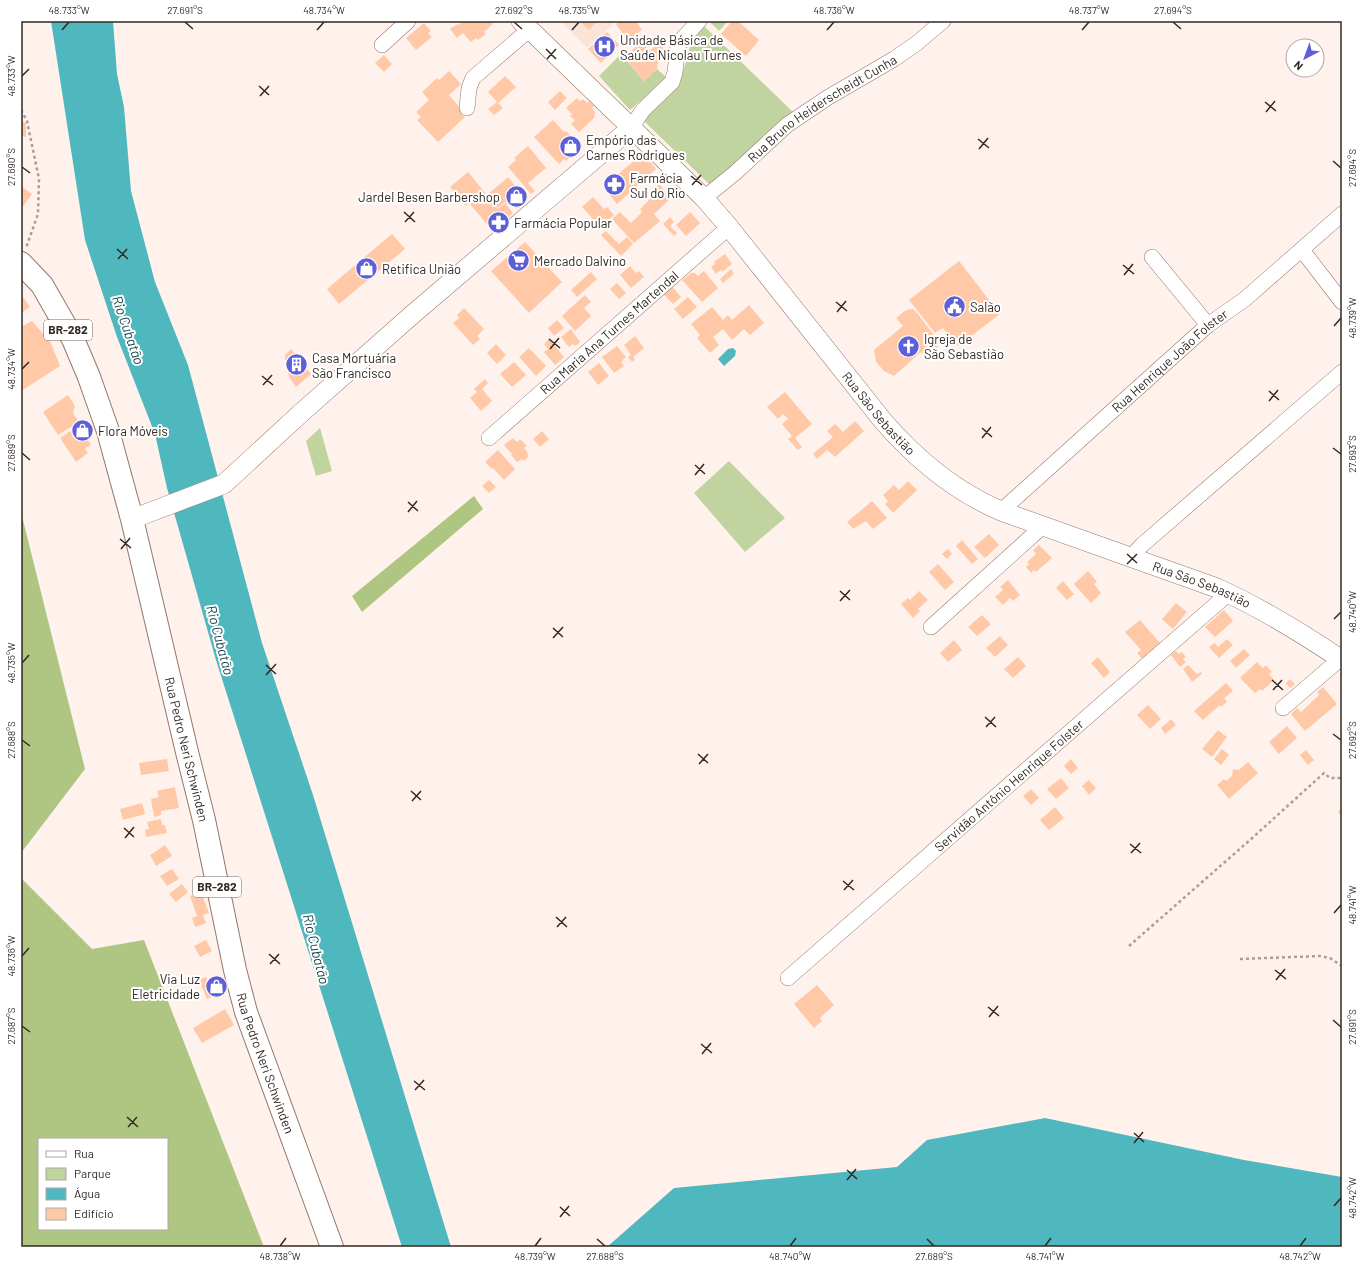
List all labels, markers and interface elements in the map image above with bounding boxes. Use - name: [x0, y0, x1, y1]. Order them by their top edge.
- text: 48.733°W: [48, 4, 90, 16]
- text: 27.691°S: [167, 4, 203, 16]
- text: 48.734°W: [303, 4, 345, 16]
- text: 27.692°S: [495, 4, 533, 16]
- text: 48.735°W: [558, 4, 600, 16]
- text: 48.736°W: [813, 4, 855, 16]
- text: 48.737°W: [1069, 4, 1110, 16]
- text: 27.694°S: [1154, 4, 1192, 16]
- place label: Unidade Básica de Saúde Nicolau Turnes: [620, 32, 741, 63]
- hospital icon: Unidade Básica de Saúde Nicolau Turnes: [591, 34, 617, 60]
- north arrow: [1285, 38, 1325, 78]
- street label: Rua Bruno Heiderscheidt Cunha: [744, 51, 900, 165]
- text: 48.733°W: [5, 55, 17, 97]
- text: N: [1291, 59, 1305, 73]
- place label: Empório das Carnes Rodrigues: [586, 132, 685, 163]
- shop icon: Empório das Carnes Rodrigues: [558, 134, 584, 160]
- text: 27.690°S: [5, 148, 17, 186]
- text: 27.694°S: [1346, 149, 1358, 187]
- place label: Farmácia Sul do Rio: [630, 170, 685, 201]
- pharmacy icon: Farmácia Sul do Rio: [602, 172, 628, 198]
- shop icon: Jardel Besen Barbershop: [503, 184, 529, 210]
- place label: Jardel Besen Barbershop: [358, 189, 500, 205]
- pharmacy icon: Farmácia Popular: [485, 210, 511, 236]
- place label: Farmácia Popular: [514, 215, 612, 231]
- supermarket icon: Mercado Dalvino: [505, 248, 531, 274]
- place label: Mercado Dalvino: [534, 253, 626, 269]
- shop icon: Retifica União: [353, 256, 379, 282]
- place label: Retifica União: [382, 261, 461, 277]
- street label: Rua Maria Ana Turnes Martendal: [537, 267, 682, 397]
- water label: Rio Cubatão: [109, 293, 148, 366]
- public building icon: Salão: [942, 294, 968, 320]
- text: 48.739°W: [1346, 297, 1358, 339]
- place label: Salão: [970, 299, 1001, 315]
- street label: Rua Henrique João Folster: [1108, 306, 1231, 416]
- road number: BR-282: [44, 320, 92, 340]
- place label: Igreja de São Sebastião: [924, 331, 1004, 362]
- church icon: Igreja de São Sebastião: [896, 333, 922, 359]
- text: 48.734°W: [5, 348, 17, 390]
- place label: Casa Mortuária São Francisco: [312, 350, 396, 381]
- building icon: Casa Mortuária São Francisco: [283, 352, 309, 378]
- street label: Rua São Sebastião: [839, 368, 919, 458]
- shop icon: Flora Móveis: [69, 418, 95, 444]
- place label: Flora Móveis: [98, 423, 168, 439]
- text: 27.689°S: [5, 434, 17, 472]
- text: 27.693°S: [1346, 435, 1358, 473]
- street label: Rua São Sebastião: [1151, 558, 1254, 611]
- text: 48.740°W: [1346, 591, 1358, 633]
- water label: Rio Cubatão: [203, 603, 238, 677]
- text: 48.735°W: [5, 642, 17, 684]
- street label: Rua Pedro Neri Schwinden: [162, 675, 212, 823]
- street label: Servidão Antônio Henrique Folster: [931, 716, 1087, 855]
- text: 27.688°S: [5, 721, 17, 759]
- text: 27.692°S: [1346, 721, 1358, 759]
- road number: BR-282: [193, 877, 241, 897]
- text: 48.741°W: [1346, 885, 1358, 924]
- water label: Rio Cubatão: [300, 912, 333, 986]
- text: 48.736°W: [5, 935, 17, 977]
- place label: Via Luz Eletricidade: [132, 971, 200, 1002]
- shop icon: Via Luz Eletricidade: [203, 973, 229, 999]
- street label: Rua Pedro Neri Schwinden: [233, 991, 298, 1136]
- text: 27.687°S: [5, 1007, 17, 1045]
- text: 27.691°S: [1346, 1009, 1358, 1045]
- legend: [38, 1138, 168, 1230]
- text: Rua: [74, 1146, 94, 1160]
- text: Parque: [74, 1166, 111, 1180]
- text: 48.742°W: [1346, 1177, 1358, 1219]
- text: Água: [74, 1186, 100, 1200]
- text: Edifício: [74, 1206, 114, 1220]
- text: 48.738°W: [259, 1250, 301, 1262]
- text: 48.739°W: [514, 1250, 556, 1262]
- text: 27.688°S: [586, 1250, 624, 1262]
- text: 48.740°W: [769, 1250, 811, 1262]
- text: 27.689°S: [915, 1250, 953, 1262]
- text: 48.741°W: [1026, 1250, 1065, 1262]
- text: 48.742°W: [1279, 1250, 1321, 1262]

